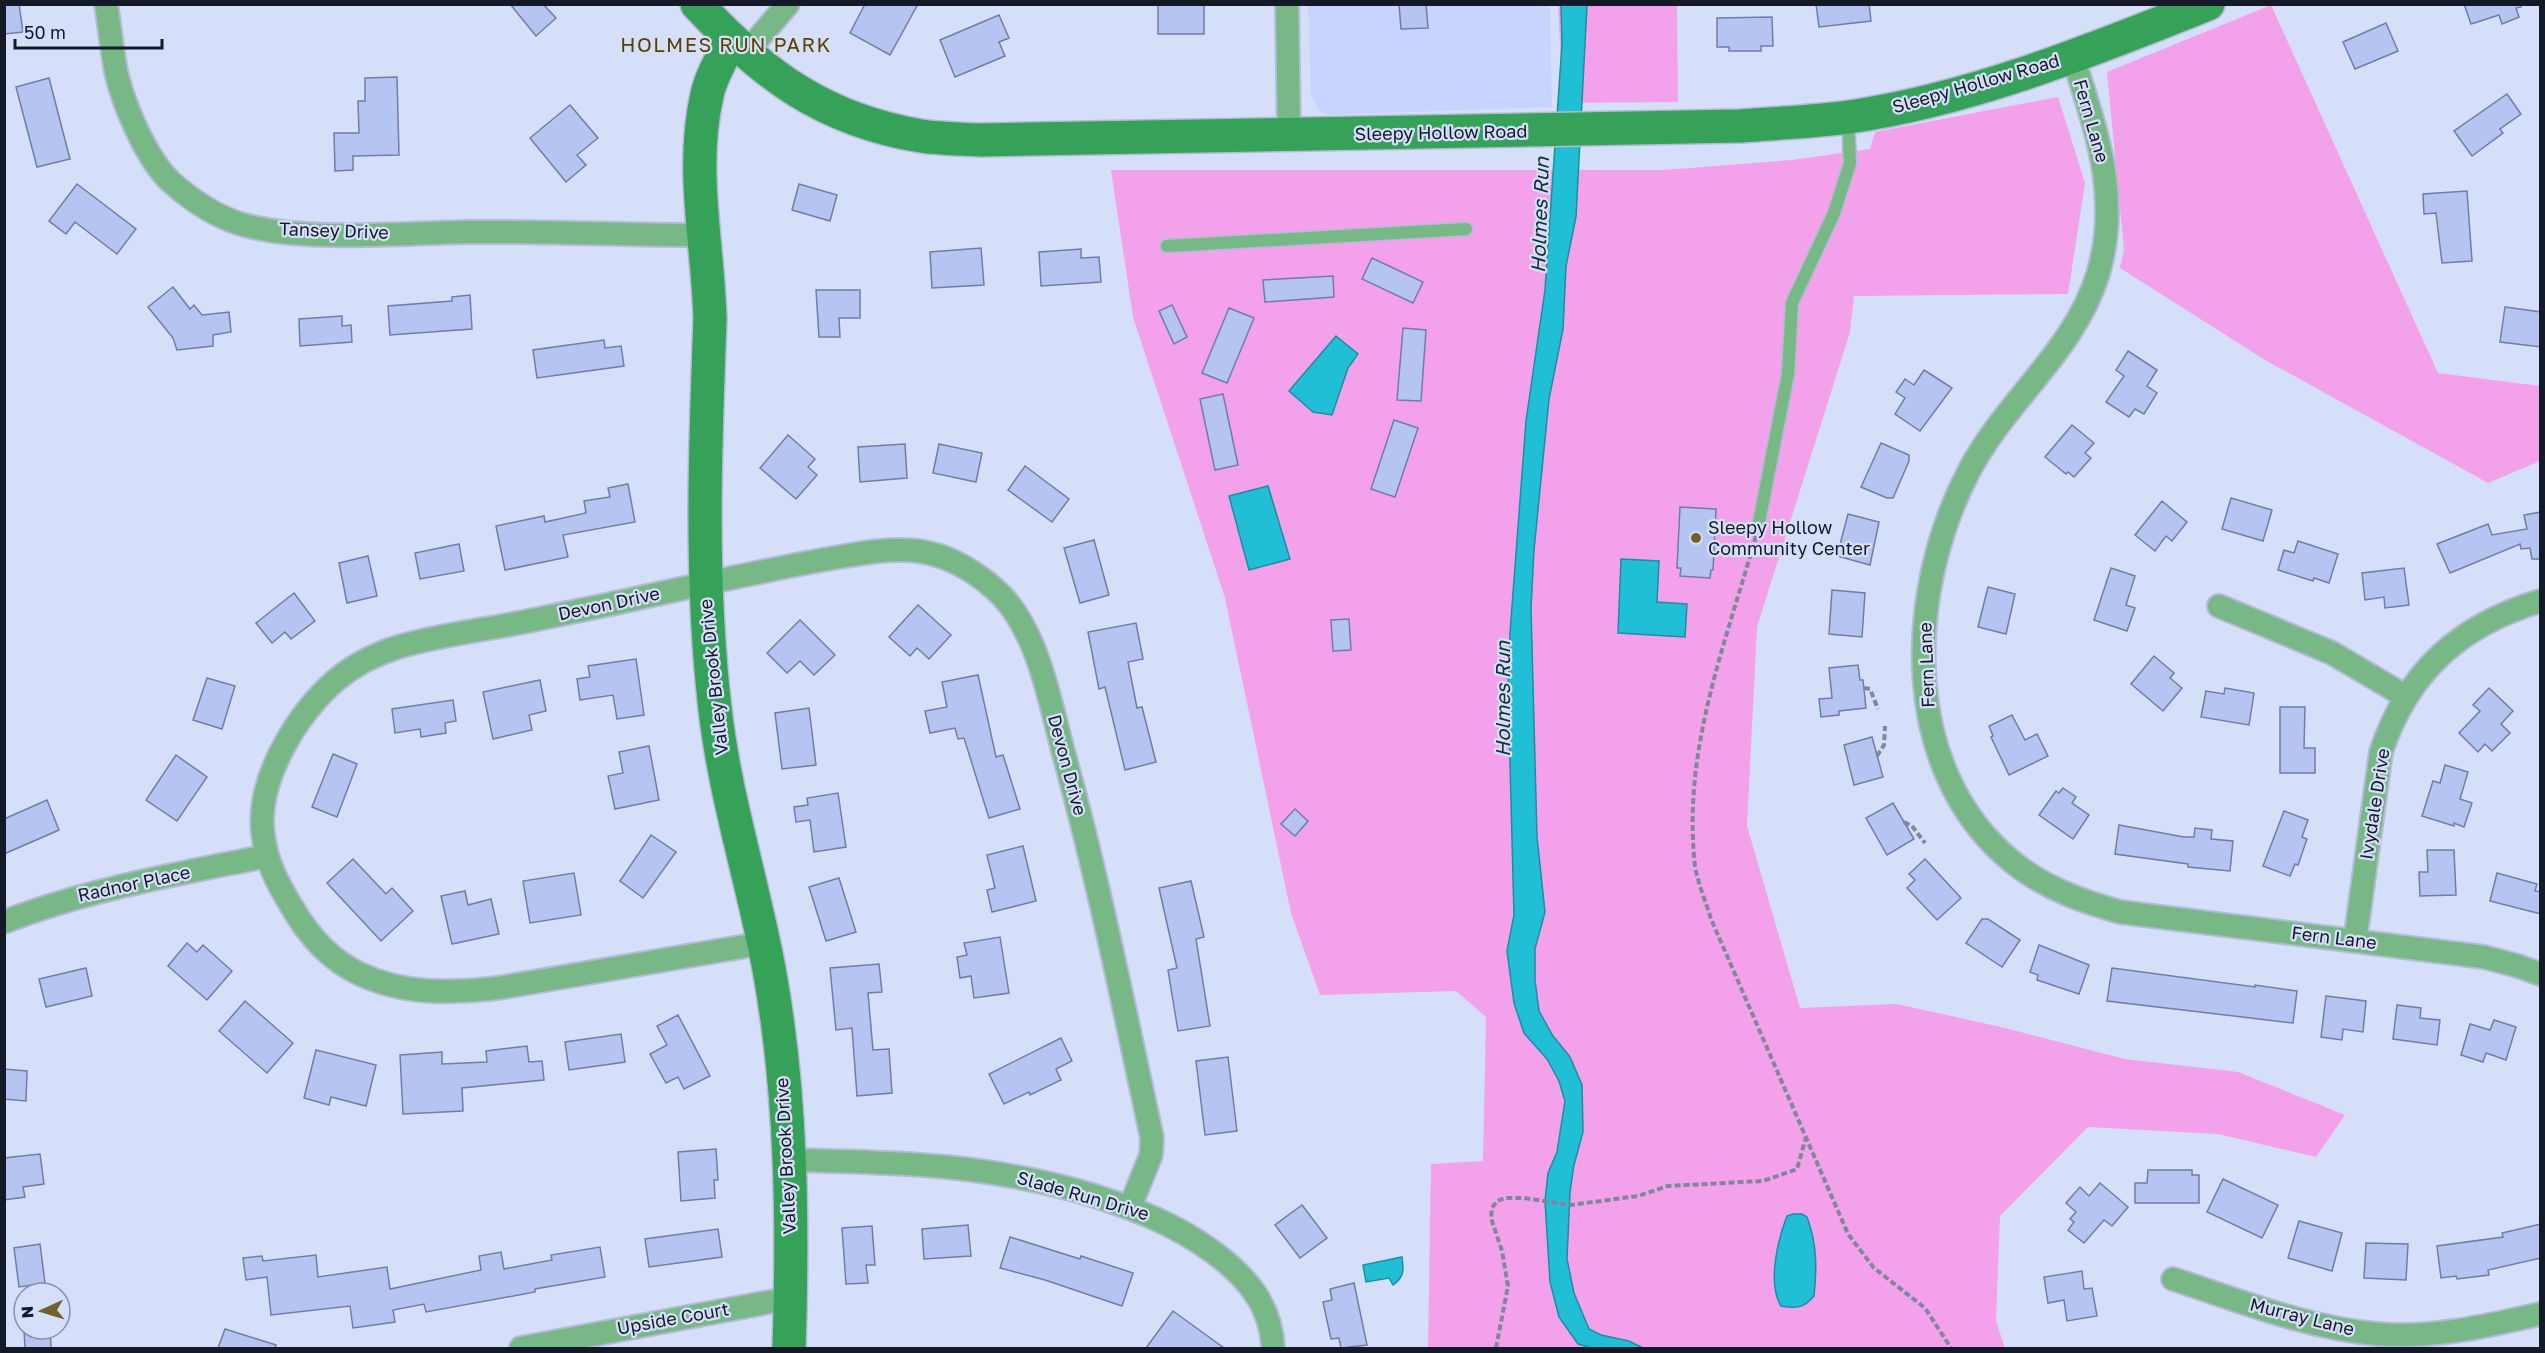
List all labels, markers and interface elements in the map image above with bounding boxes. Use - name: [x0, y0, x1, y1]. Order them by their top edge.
- scale bar: [15, 12, 162, 50]
- text: 50 m: [24, 21, 66, 43]
- district label: HOLMES RUN PARK: [620, 32, 832, 56]
- street label: Sleepy Hollow Road: [1890, 49, 2062, 117]
- street label: Fern Lane: [2070, 77, 2114, 165]
- street label: Sleepy Hollow Road: [1354, 119, 1528, 145]
- water label: Holmes Run: [1525, 156, 1553, 273]
- street label: Tansey Drive: [279, 217, 389, 243]
- place label: Sleepy Hollow Community Center: [1708, 516, 1870, 559]
- marker: Sleepy Hollow Community Center: [1689, 531, 1703, 545]
- street label: Devon Drive: [556, 582, 662, 625]
- street label: Valley Brook Drive: [694, 598, 732, 756]
- street label: Fern Lane: [1914, 622, 1938, 708]
- water label: Holmes Run: [1490, 640, 1514, 757]
- street label: Devon Drive: [1044, 712, 1092, 818]
- street label: Ivydale Drive: [2354, 747, 2394, 861]
- street label: Radnor Place: [75, 860, 192, 906]
- street label: Fern Lane: [2290, 921, 2378, 953]
- street label: Valley Brook Drive: [770, 1077, 800, 1235]
- street label: Slade Run Drive: [1015, 1166, 1152, 1224]
- north arrow: [12, 1281, 72, 1341]
- street label: Murray Lane: [2248, 1292, 2357, 1340]
- street label: Upside Court: [615, 1297, 730, 1339]
- text: N: [17, 1305, 37, 1319]

